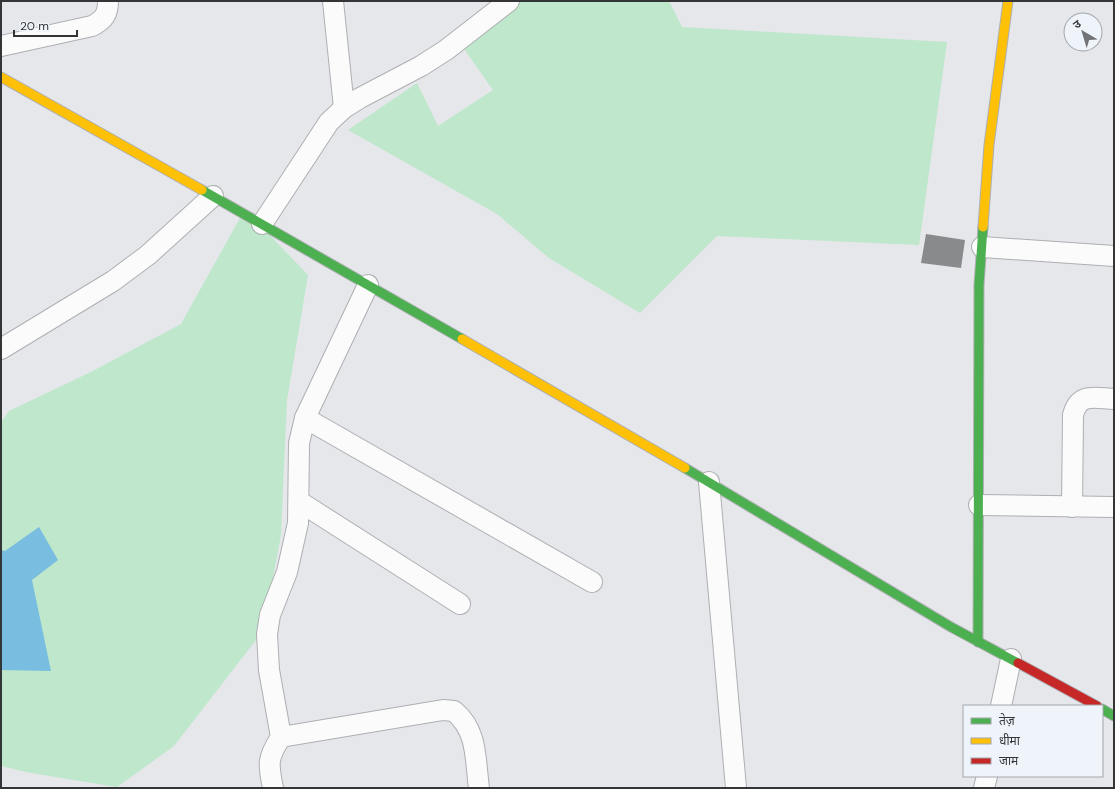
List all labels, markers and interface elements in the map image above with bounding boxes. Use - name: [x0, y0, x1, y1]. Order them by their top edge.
- scale bar: [14, 12, 77, 38]
- north arrow: [1063, 12, 1103, 52]
- text: उ: [1070, 16, 1084, 32]
- text: 20 m: [20, 18, 49, 34]
- legend: [963, 705, 1103, 777]
- text: तेज़: [999, 713, 1016, 729]
- text: धीमा: [999, 733, 1021, 749]
- text: जाम: [999, 753, 1019, 769]

